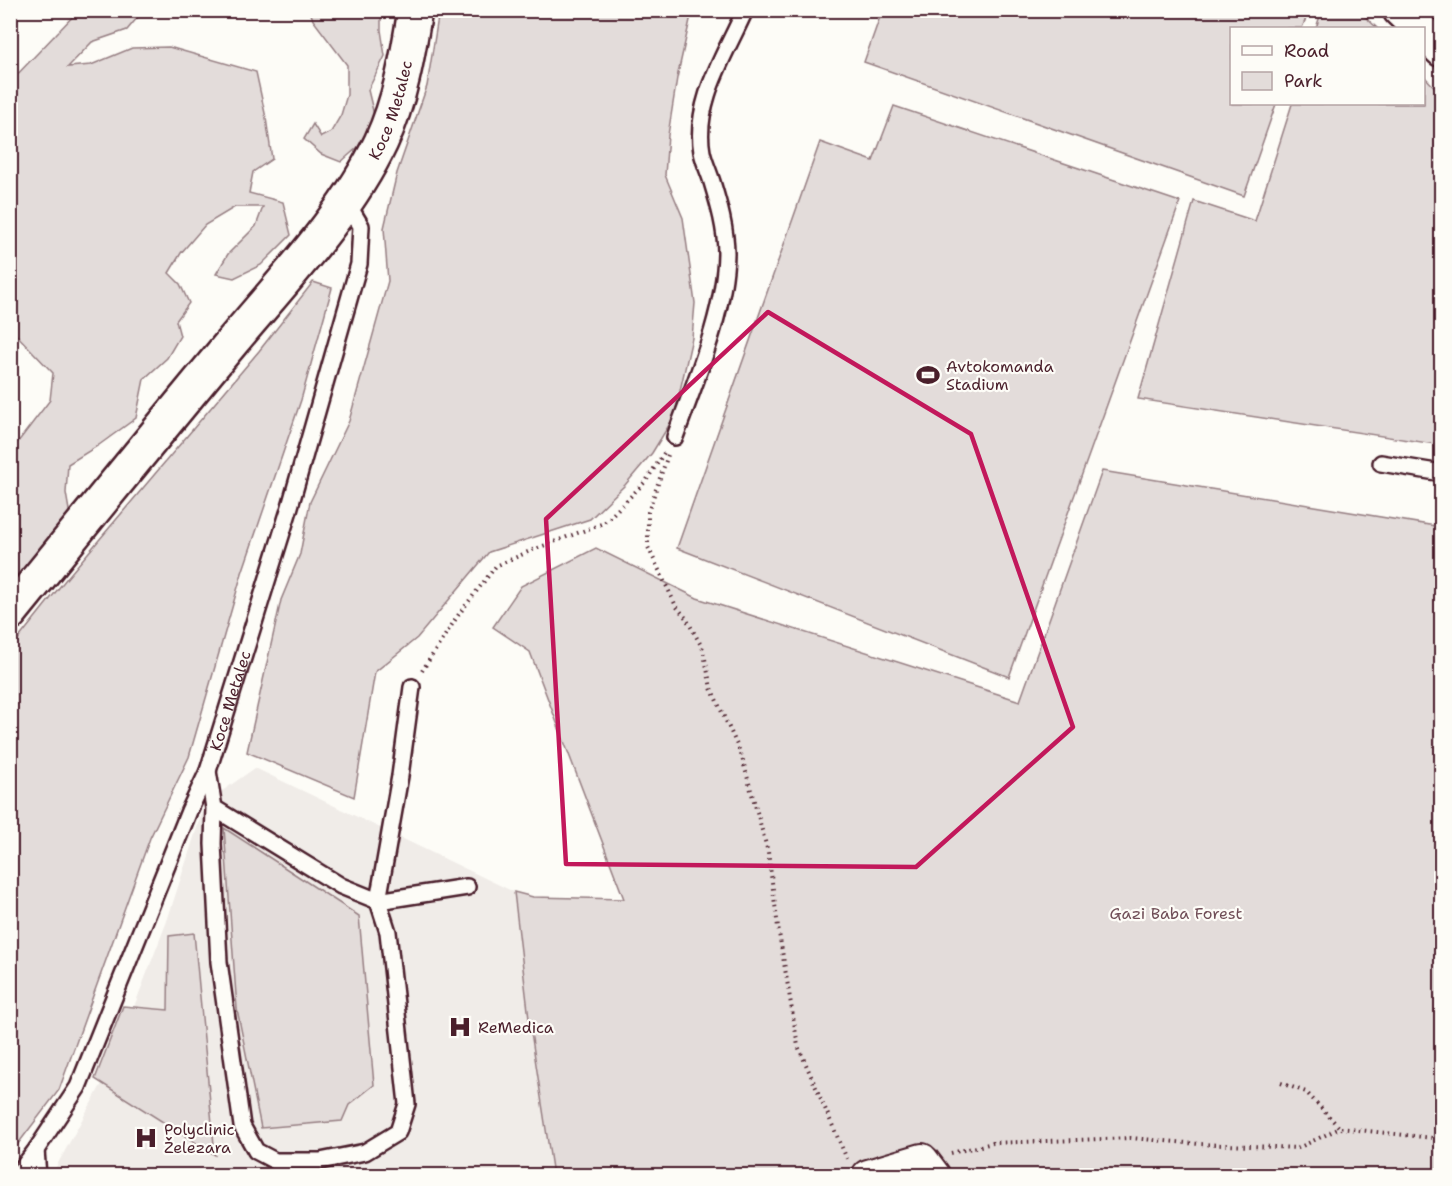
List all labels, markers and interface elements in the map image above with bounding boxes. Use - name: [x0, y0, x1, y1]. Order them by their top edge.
- legend: [1230, 27, 1425, 105]
- text: Road: [1284, 39, 1329, 63]
- street label: Koce Metalec: [364, 58, 417, 163]
- text: Park: [1284, 69, 1323, 93]
- place label: Avtokomanda Stadium: [946, 356, 1054, 395]
- sports icon: Avtokomanda Stadium: [915, 362, 941, 388]
- street label: Koce Metalec: [205, 648, 256, 753]
- park label: Gazi Baba Forest: [1110, 903, 1242, 924]
- hospital icon: ReMedica: [447, 1014, 473, 1040]
- place label: ReMedica: [478, 1017, 554, 1038]
- place label: Polyclinic Železara: [164, 1119, 235, 1158]
- hospital icon: Polyclinic Železara: [133, 1125, 159, 1151]

